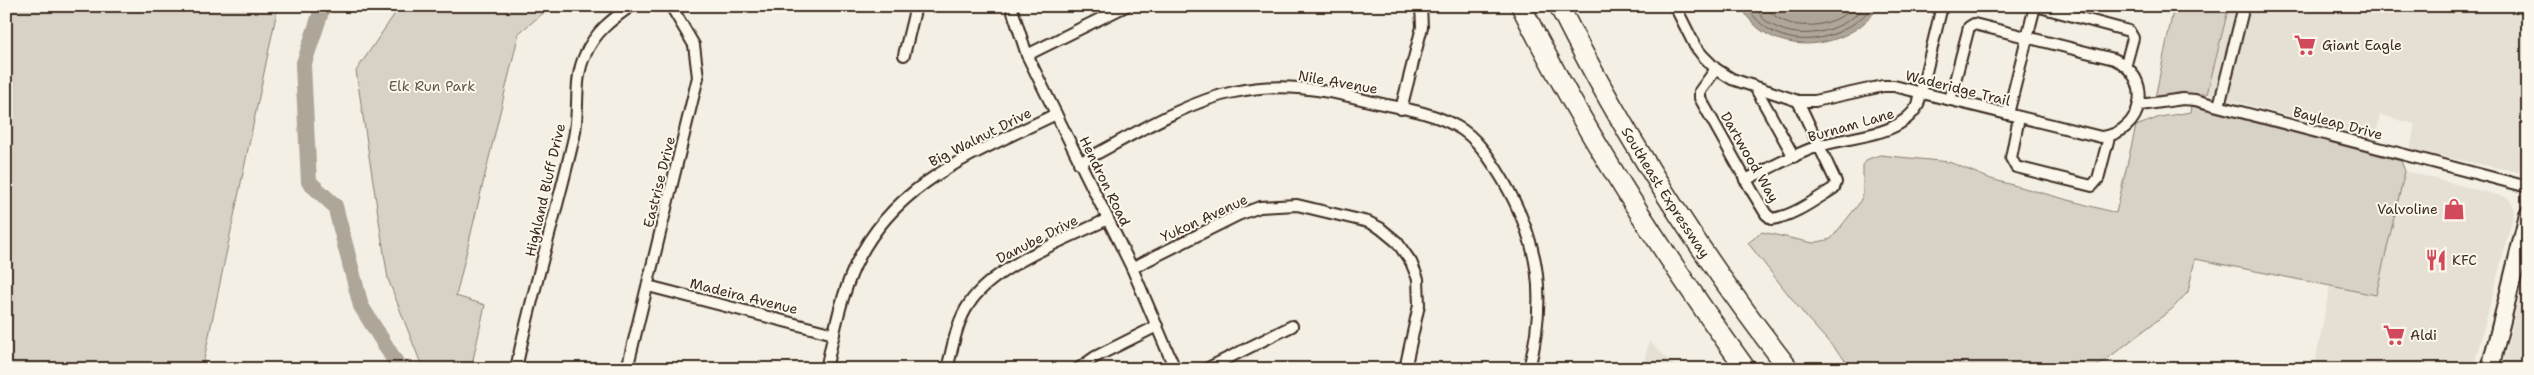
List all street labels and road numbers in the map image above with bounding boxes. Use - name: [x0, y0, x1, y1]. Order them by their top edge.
- street label: Nile Avenue: [1297, 66, 1379, 98]
- street label: Waderidge Trail: [1904, 66, 2013, 110]
- street label: Bayleap Drive: [2291, 102, 2385, 144]
- street label: Big Walnut Drive: [926, 103, 1034, 171]
- street label: Burnam Lane: [1806, 104, 1896, 146]
- street label: Dartwood Way: [1717, 108, 1783, 206]
- street label: Highland Bluff Drive: [521, 121, 569, 258]
- street label: Southeast Expressway: [1618, 124, 1714, 261]
- street label: Hendron Road: [1075, 133, 1135, 229]
- street label: Eastrise Drive: [639, 134, 679, 229]
- street label: Yukon Avenue: [1158, 190, 1250, 246]
- street label: Danube Drive: [993, 211, 1081, 267]
- street label: Madeira Avenue: [688, 274, 800, 318]

